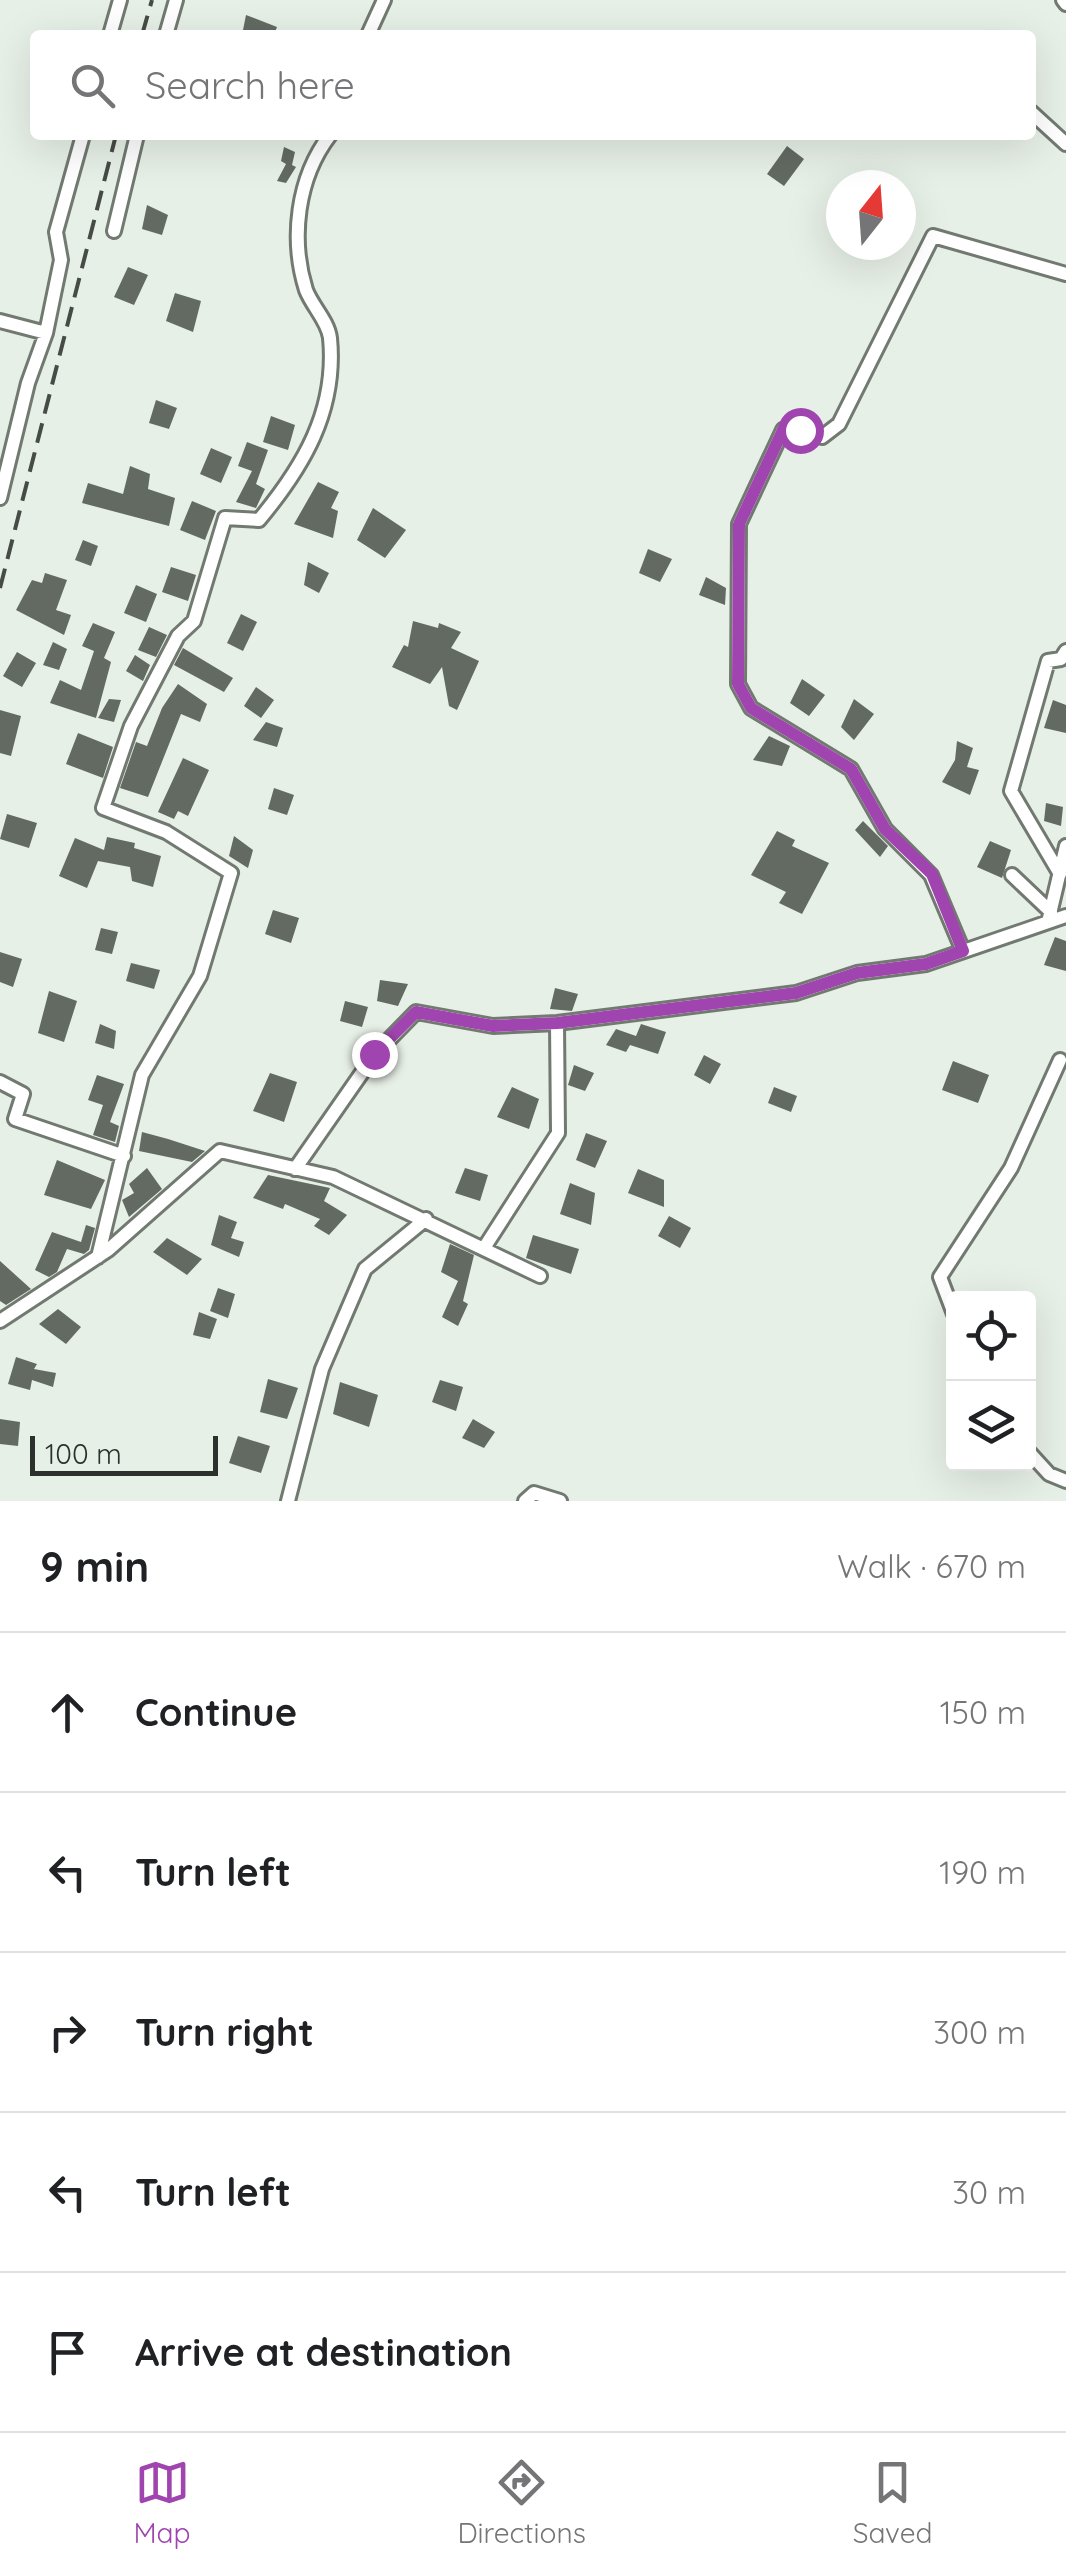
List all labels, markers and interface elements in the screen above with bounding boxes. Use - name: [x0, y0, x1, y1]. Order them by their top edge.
- search box: [30, 30, 1036, 140]
- icon: search: [65, 58, 120, 113]
- text: Search here: [145, 61, 355, 109]
- north arrow: [826, 170, 916, 260]
- route start: [778, 408, 824, 454]
- route end: [352, 1032, 398, 1078]
- map controls: [946, 1291, 1036, 1471]
- button: locate: [946, 1291, 1036, 1381]
- button: layers: [946, 1381, 1036, 1471]
- scale bar: [30, 1431, 218, 1476]
- text: 100 m: [45, 1436, 122, 1471]
- text: 9 min: [40, 1540, 149, 1593]
- text: Walk · 670 m: [837, 1546, 1026, 1586]
- icon: ahead: [40, 1685, 95, 1740]
- text: Continue: [135, 1688, 297, 1736]
- text: 150 m: [940, 1692, 1026, 1732]
- icon: left: [40, 1845, 95, 1900]
- text: Turn left: [135, 1848, 291, 1896]
- text: 190 m: [939, 1852, 1026, 1892]
- icon: right: [40, 2005, 95, 2060]
- text: Turn right: [135, 2008, 314, 2056]
- text: 300 m: [933, 2012, 1026, 2052]
- icon: left: [40, 2165, 95, 2220]
- text: Turn left: [135, 2168, 291, 2216]
- text: 30 m: [952, 2172, 1026, 2212]
- icon: arrive: [40, 2325, 95, 2380]
- text: Arrive at destination: [135, 2328, 512, 2376]
- tab: Map: [133, 2455, 191, 2550]
- tab: Directions: [457, 2455, 586, 2550]
- tab: Saved: [853, 2455, 933, 2550]

